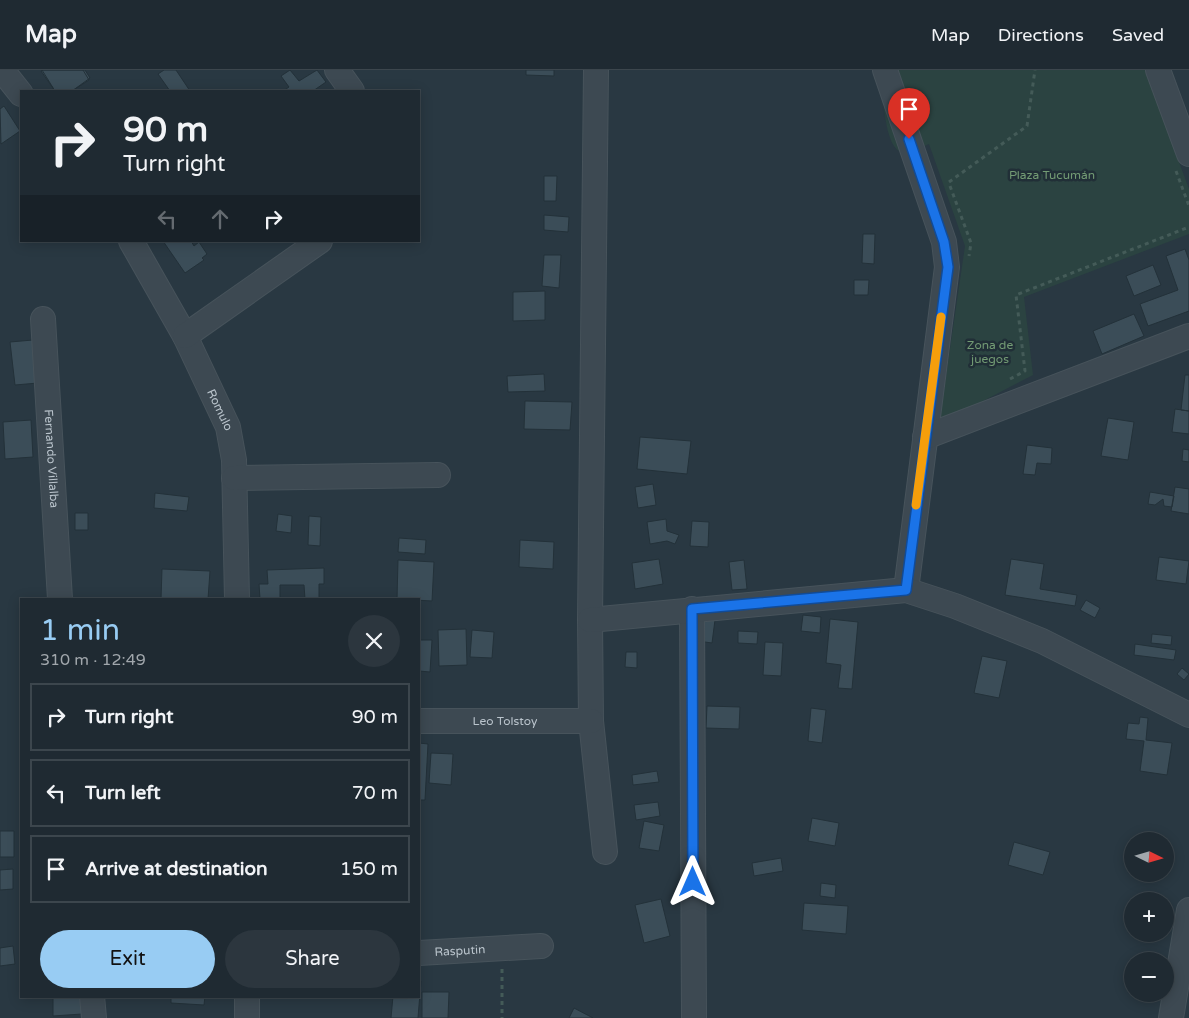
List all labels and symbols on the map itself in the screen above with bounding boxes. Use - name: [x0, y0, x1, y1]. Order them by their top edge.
- pin: [888, 88, 930, 139]
- park label: Plaza Tucumán: [1009, 168, 1095, 182]
- park label: Zona de juegos: [967, 338, 1013, 366]
- street label: Romulo: [204, 387, 236, 433]
- street label: Fernando Villalba: [42, 409, 61, 509]
- street label: Leo Tolstoy: [473, 714, 538, 728]
- north arrow: [1124, 832, 1174, 882]
- position arrow: [666, 855, 718, 907]
- street label: Rasputin: [434, 942, 486, 959]

